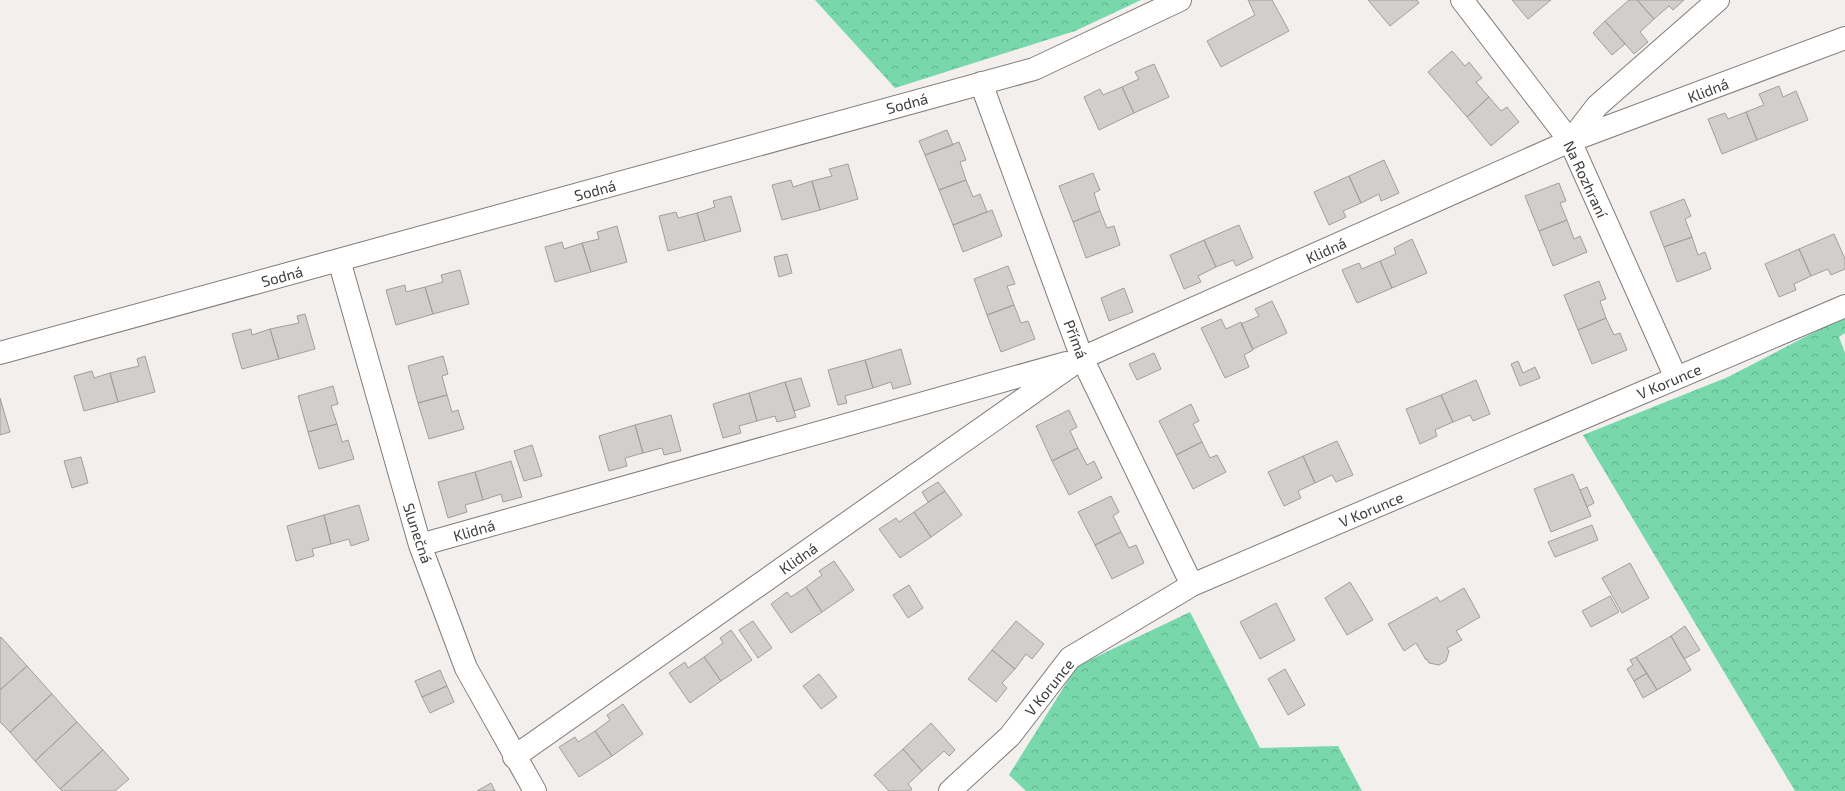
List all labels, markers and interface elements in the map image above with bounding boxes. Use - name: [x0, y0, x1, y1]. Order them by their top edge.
- street label: Klidná: [1685, 74, 1731, 106]
- street label: Sodná: [884, 89, 930, 117]
- street label: Na Rozhraní: [1560, 138, 1612, 222]
- street label: Sodná: [572, 176, 618, 204]
- street label: Klidná: [1303, 233, 1349, 267]
- street label: Sodná: [259, 262, 305, 290]
- street label: Přímá: [1060, 317, 1092, 361]
- street label: V Korunce: [1634, 359, 1704, 403]
- street label: V Korunce: [1336, 487, 1406, 531]
- street label: Slunečná: [400, 501, 436, 565]
- street label: Klidná: [451, 515, 497, 545]
- street label: Klidná: [775, 538, 821, 578]
- street label: V Korunce: [1021, 655, 1077, 719]

